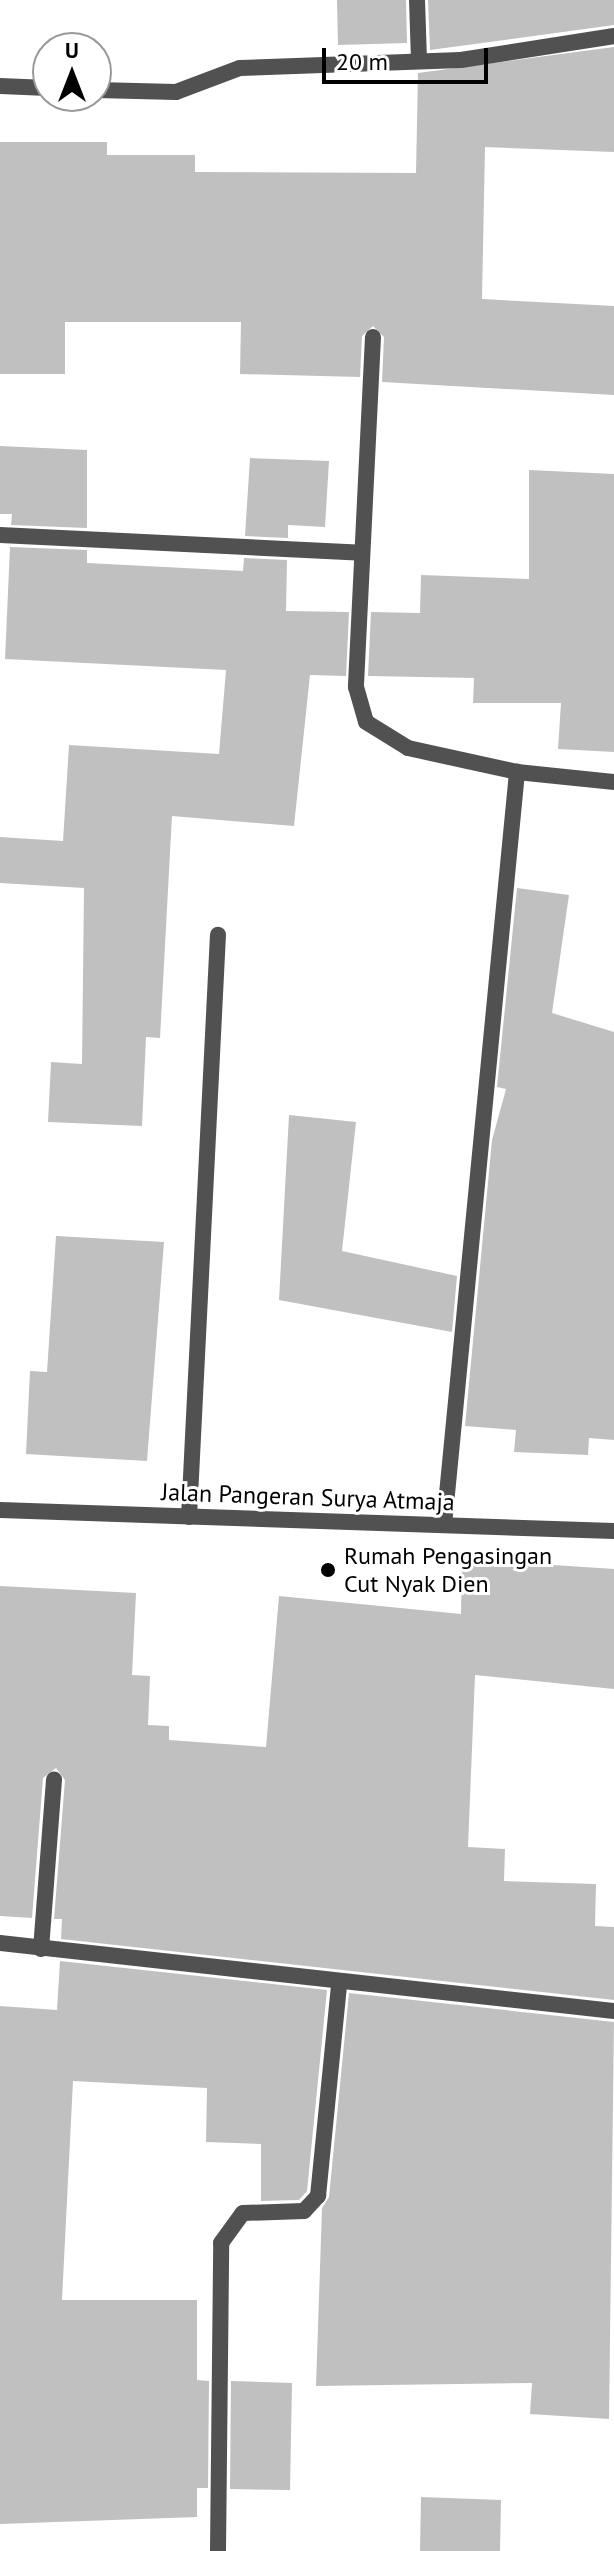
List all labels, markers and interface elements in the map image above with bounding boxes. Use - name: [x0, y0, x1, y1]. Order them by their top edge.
- north arrow: [32, 32, 112, 112]
- scale bar: [326, 32, 492, 82]
- text: U: [65, 36, 79, 64]
- text: 20 m: [336, 46, 388, 77]
- street label: Jalan Pangeran Surya Atmaja: [160, 1477, 456, 1517]
- place label: Rumah Pengasingan Cut Nyak Dien: [344, 1542, 552, 1598]
- marker: Rumah Pengasingan Cut Nyak Dien: [319, 1561, 337, 1579]

